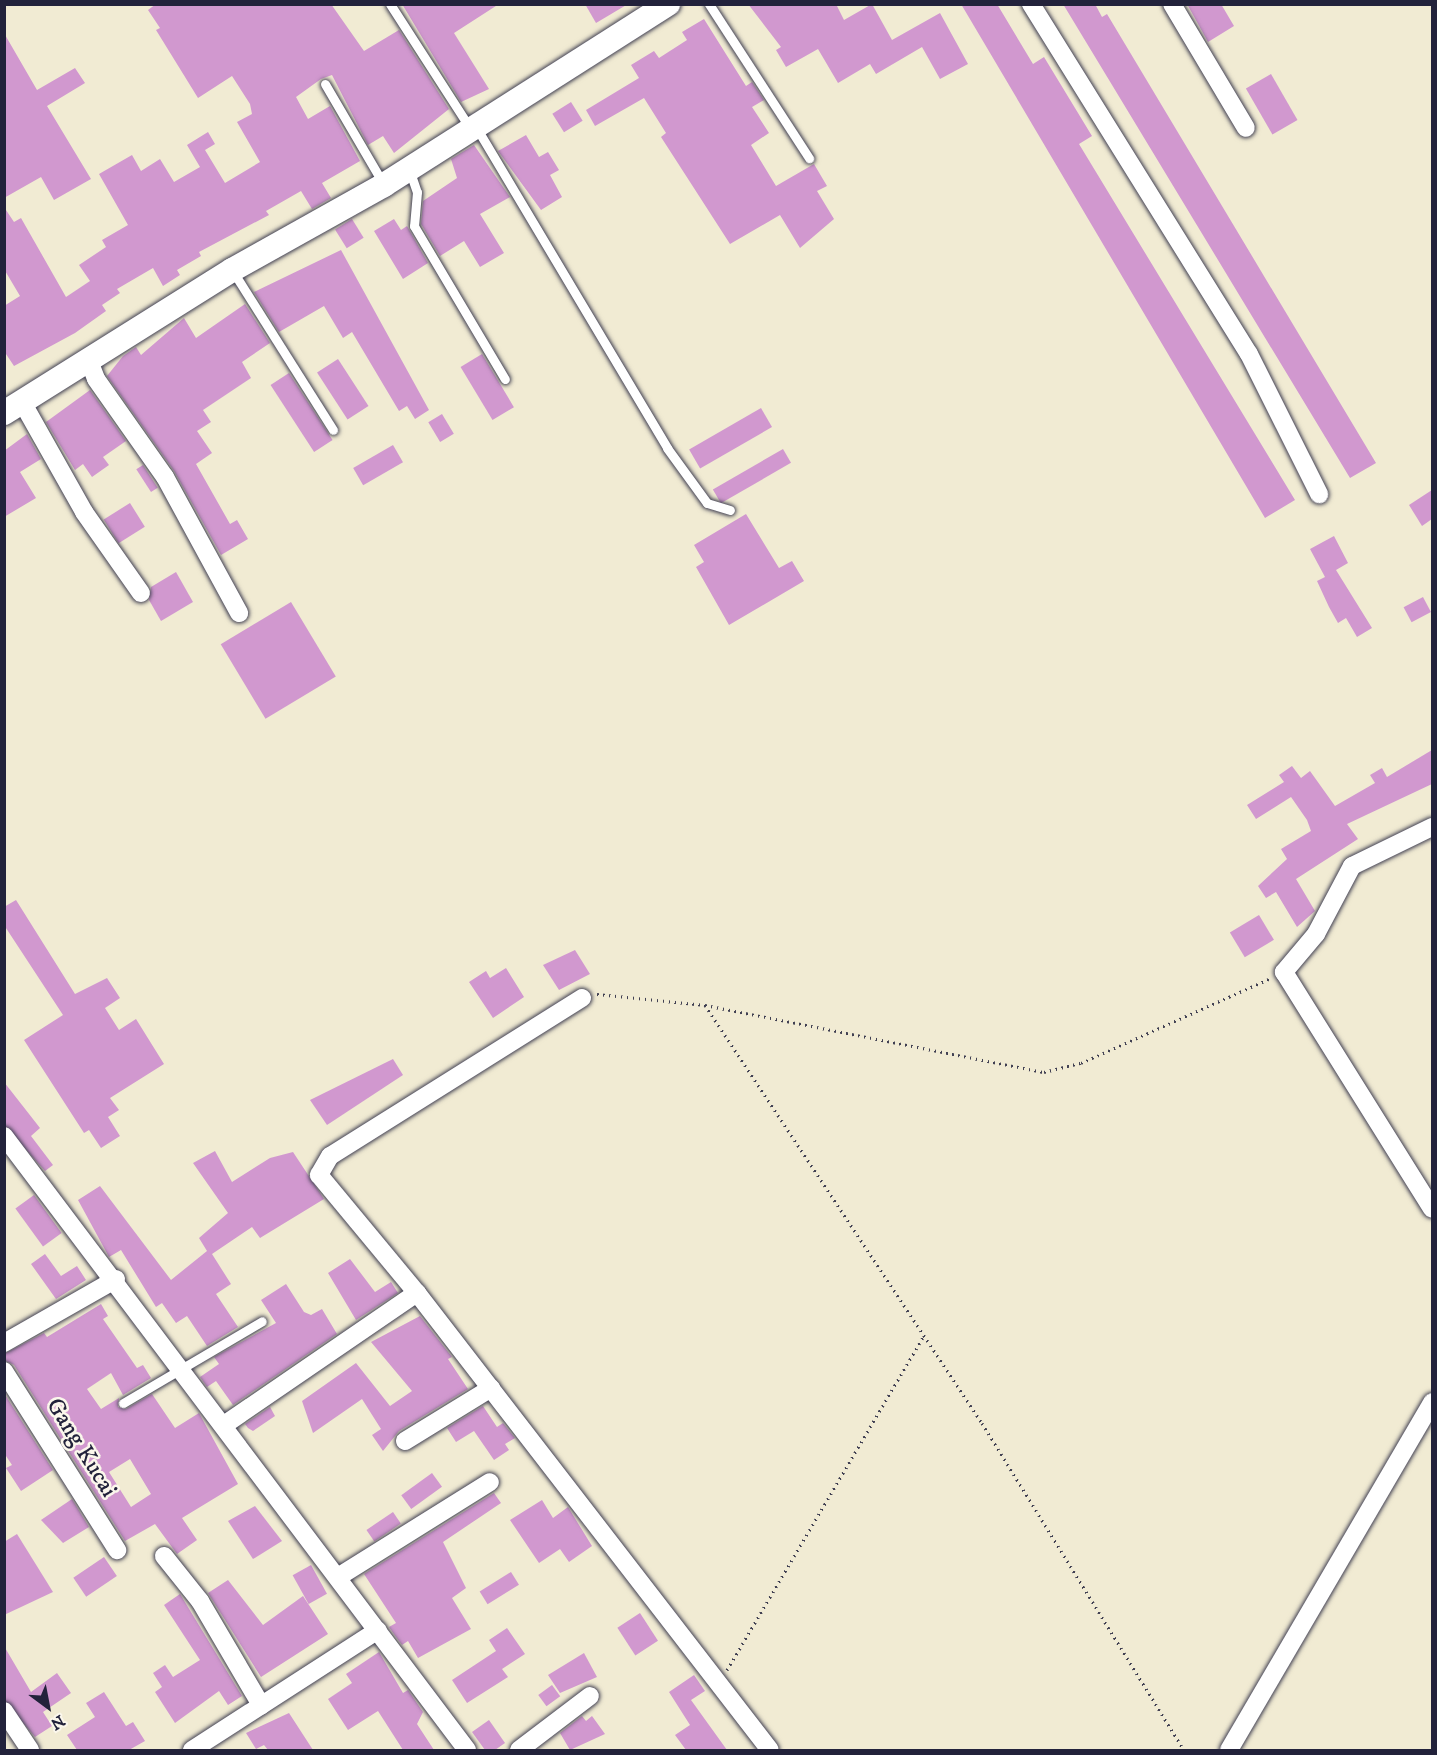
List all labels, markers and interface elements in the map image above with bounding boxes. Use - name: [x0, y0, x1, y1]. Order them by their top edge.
- street label: Gang Kucai: [39, 1393, 123, 1503]
- north arrow: [18, 1677, 78, 1737]
- text: N: [47, 1710, 68, 1734]

